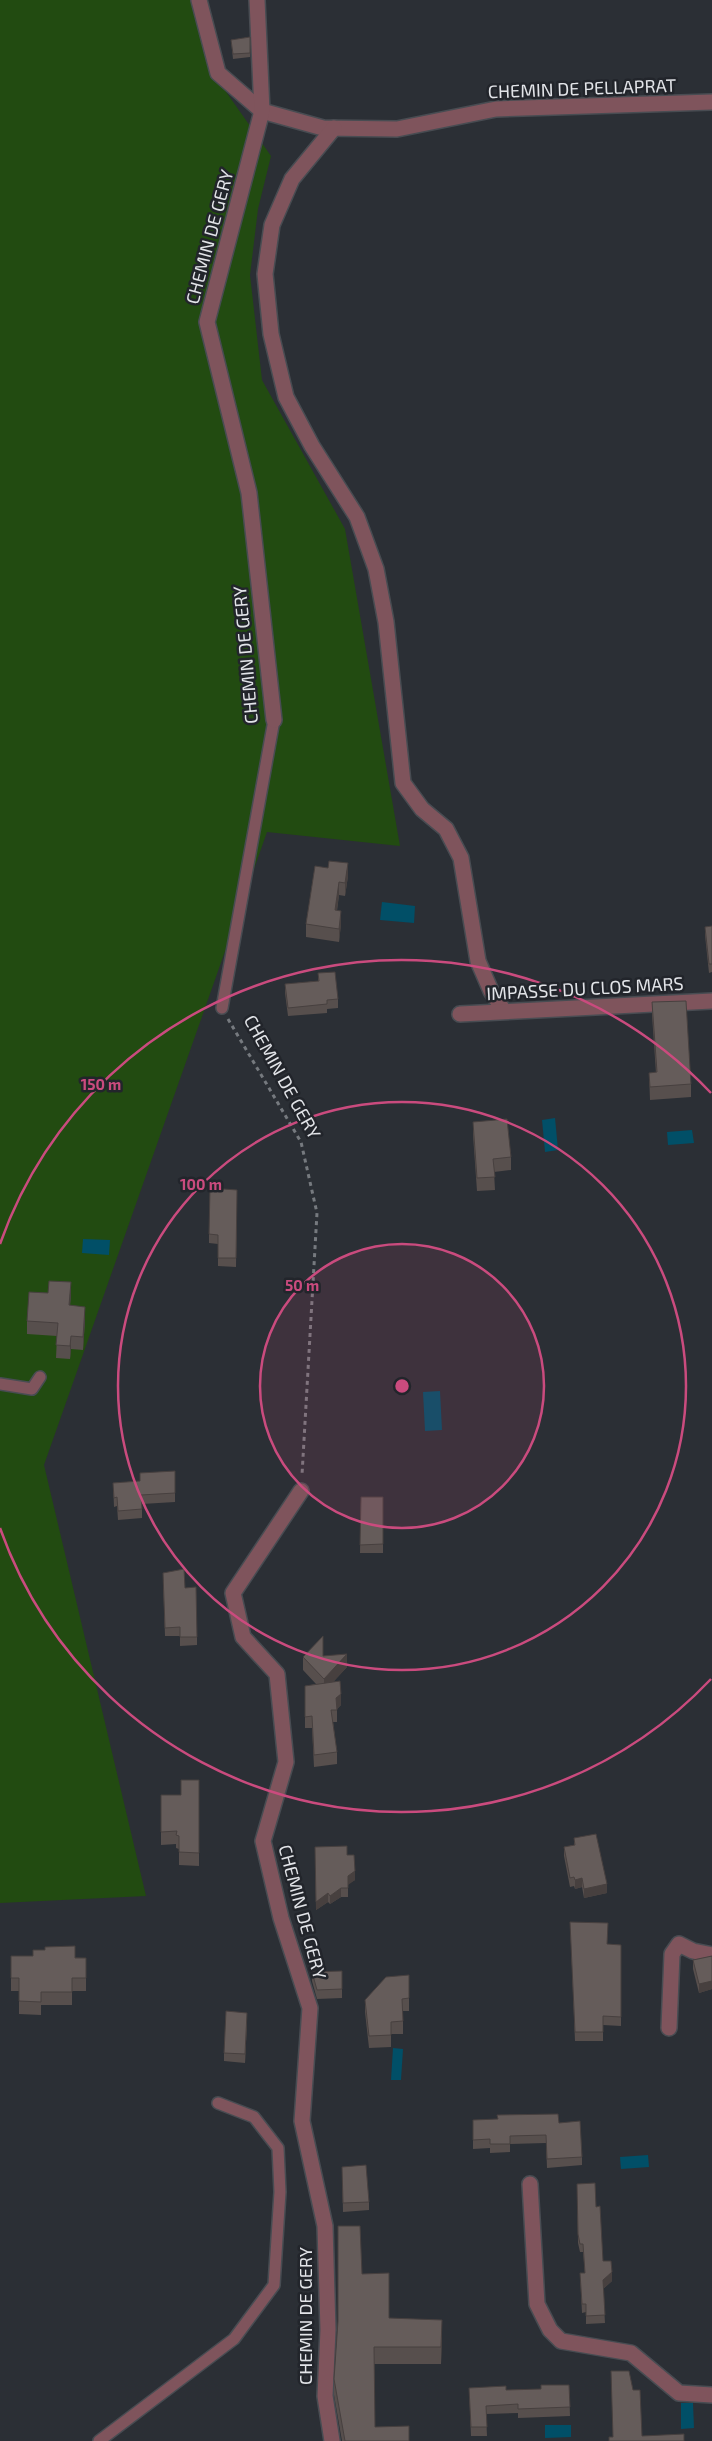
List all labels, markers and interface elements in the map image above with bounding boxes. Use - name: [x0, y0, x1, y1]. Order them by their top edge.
- street label: CHEMIN DE PELLAPRAT: [487, 74, 677, 102]
- street label: CHEMIN DE GERY: [181, 166, 238, 306]
- street label: CHEMIN DE GERY: [228, 585, 262, 725]
- street label: IMPASSE DU CLOS MARS: [486, 972, 684, 1004]
- street label: CHEMIN DE GERY: [240, 1011, 326, 1143]
- text: 150 m: [81, 1075, 121, 1093]
- text: 100 m: [180, 1175, 222, 1193]
- text: 50 m: [285, 1276, 319, 1294]
- centre of rings: [393, 1377, 411, 1395]
- street label: CHEMIN DE GERY: [274, 1842, 332, 1982]
- street label: CHEMIN DE GERY: [294, 2246, 316, 2385]

